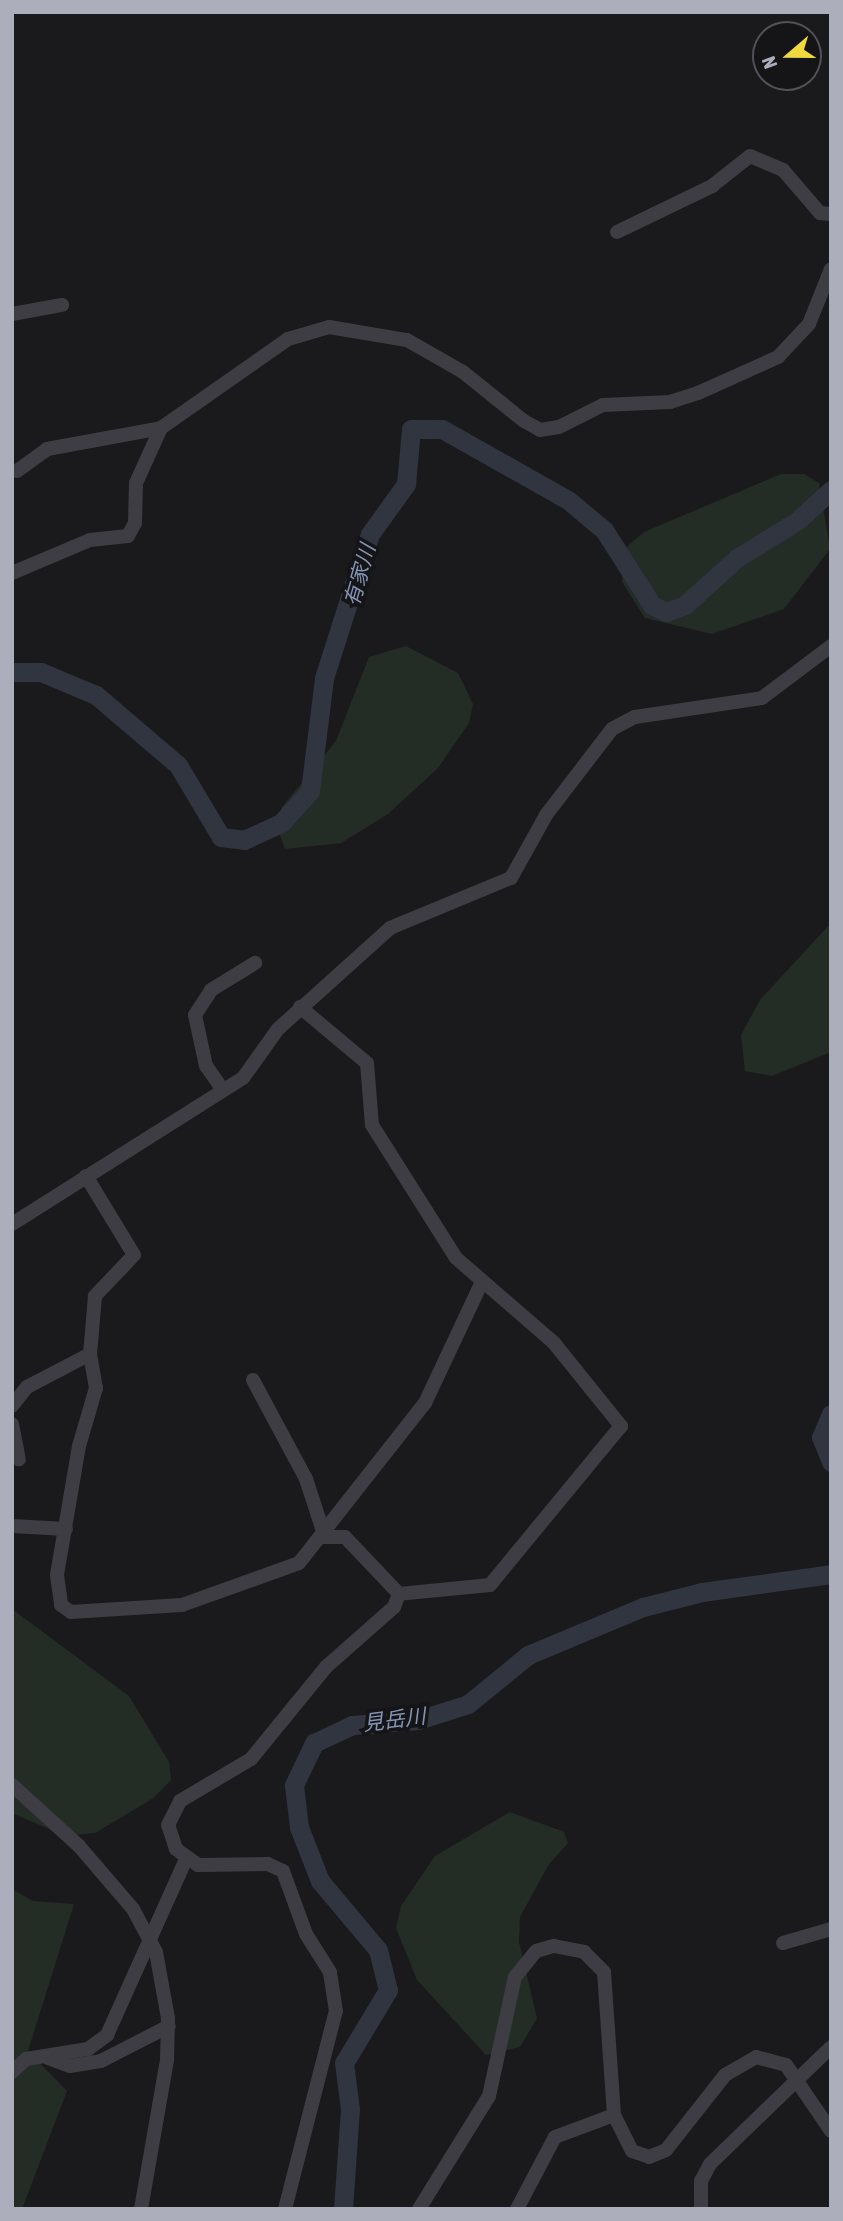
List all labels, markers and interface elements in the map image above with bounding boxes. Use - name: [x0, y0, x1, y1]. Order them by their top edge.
- north arrow: [752, 21, 822, 91]
- text: N: [757, 53, 781, 72]
- water label: 有家川: [338, 541, 380, 609]
- water label: 見岳川: [361, 1703, 427, 1735]

